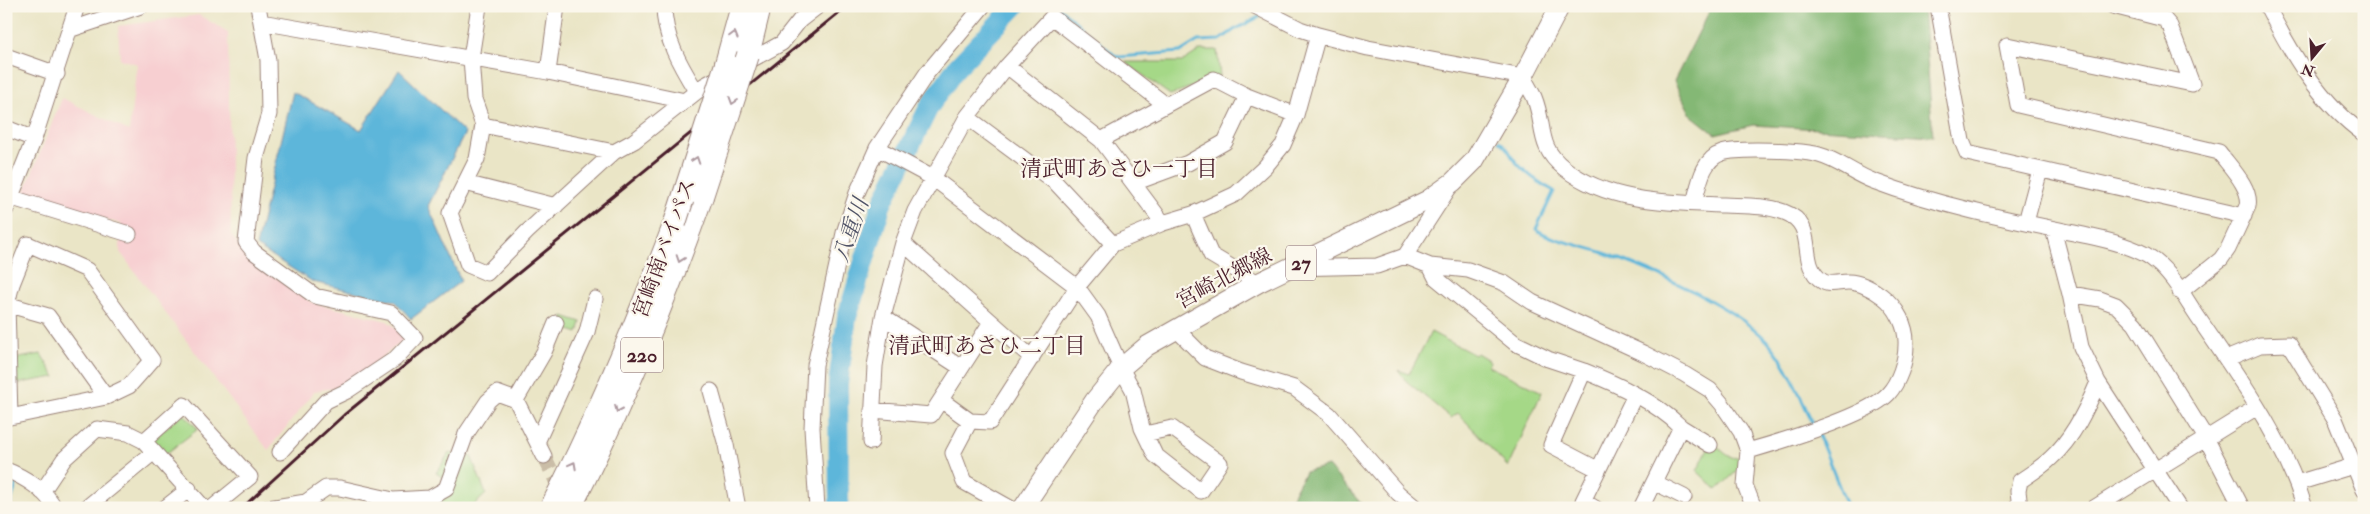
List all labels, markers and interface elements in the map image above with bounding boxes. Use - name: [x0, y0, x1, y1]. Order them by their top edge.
- one-way arrow: [728, 31, 739, 39]
- north arrow: [2288, 32, 2338, 82]
- text: N: [2299, 60, 2318, 80]
- one-way arrow: [729, 96, 739, 105]
- district label: 清武町あさひ一丁目: [1020, 155, 1218, 183]
- one-way arrow: [691, 157, 701, 165]
- street label: 宮崎南バイパス: [627, 175, 702, 322]
- water label: 八重川: [827, 193, 876, 266]
- street label: 宮崎北郷線: [1172, 242, 1277, 315]
- road number: 27: [1286, 246, 1316, 280]
- one-way arrow: [676, 254, 686, 263]
- district label: 清武町あさひ二丁目: [888, 332, 1086, 360]
- road number: 220: [621, 338, 663, 372]
- one-way arrow: [613, 404, 624, 413]
- one-way arrow: [567, 461, 577, 470]

